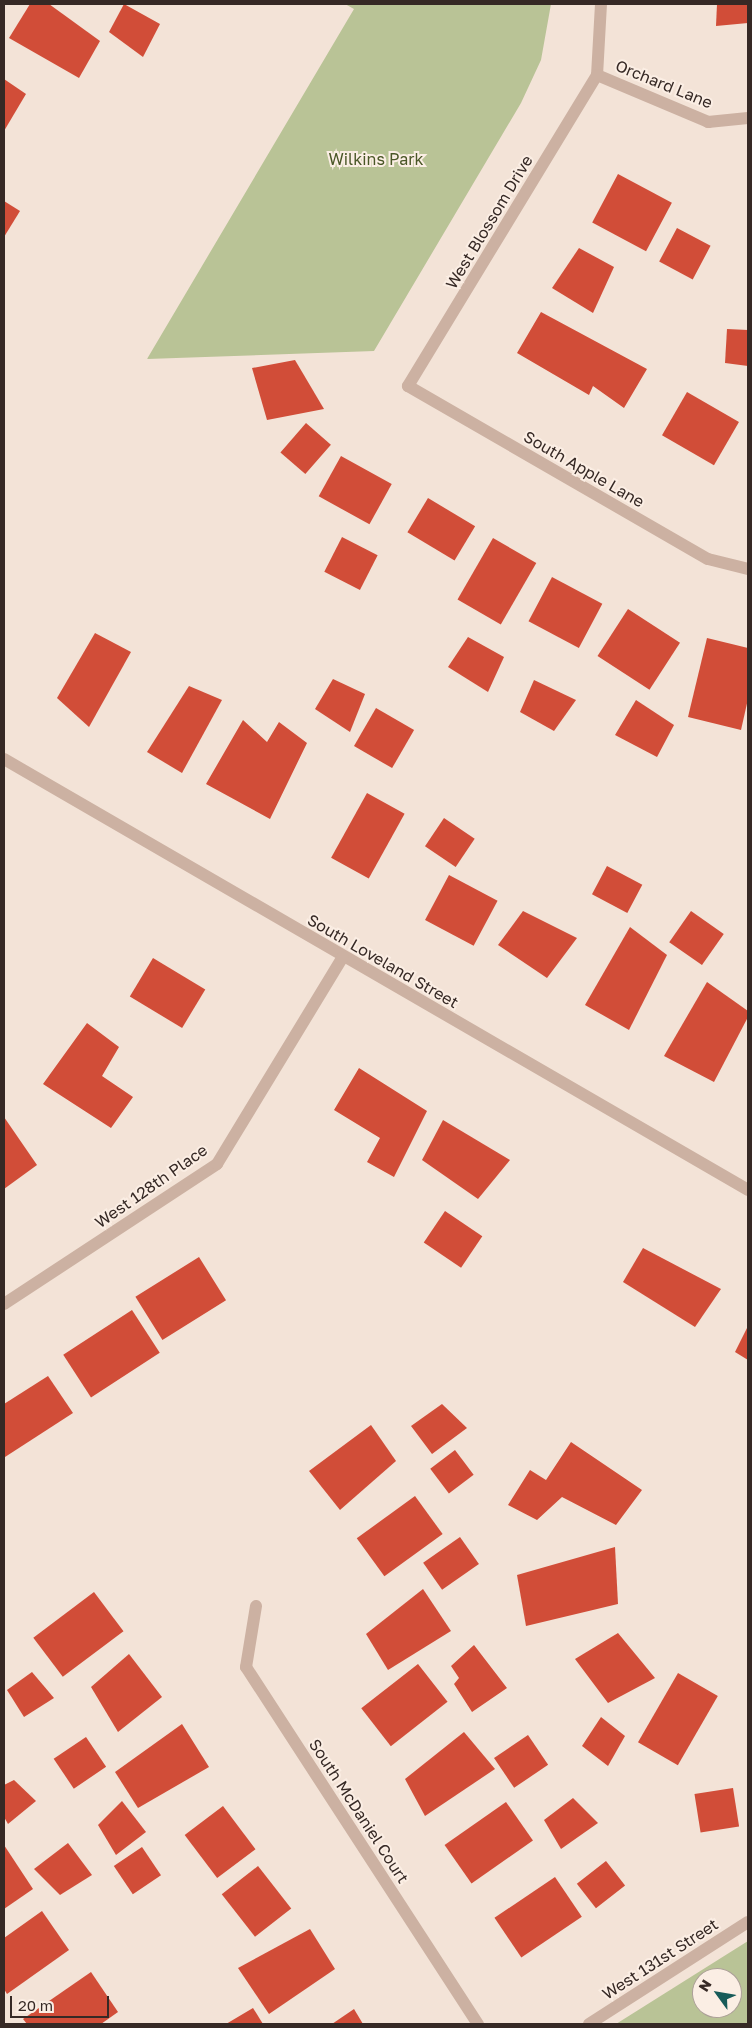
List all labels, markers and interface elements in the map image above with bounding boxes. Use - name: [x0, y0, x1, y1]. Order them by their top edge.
- street label: Orchard Lane: [613, 56, 715, 112]
- park label: Wilkins Park: [328, 149, 424, 169]
- street label: West Blossom Drive: [441, 152, 537, 292]
- street label: South Apple Lane: [520, 427, 648, 511]
- street label: South Loveland Street: [304, 910, 462, 1012]
- street label: West 128th Place: [91, 1140, 211, 1232]
- street label: South McDaniel Court: [305, 1735, 413, 1887]
- street label: West 131st Street: [599, 1914, 721, 2004]
- north arrow: [692, 1968, 742, 2018]
- text: N: [695, 1976, 715, 1994]
- scale bar: [12, 1986, 111, 2018]
- text: 20 m: [18, 1996, 53, 2014]

